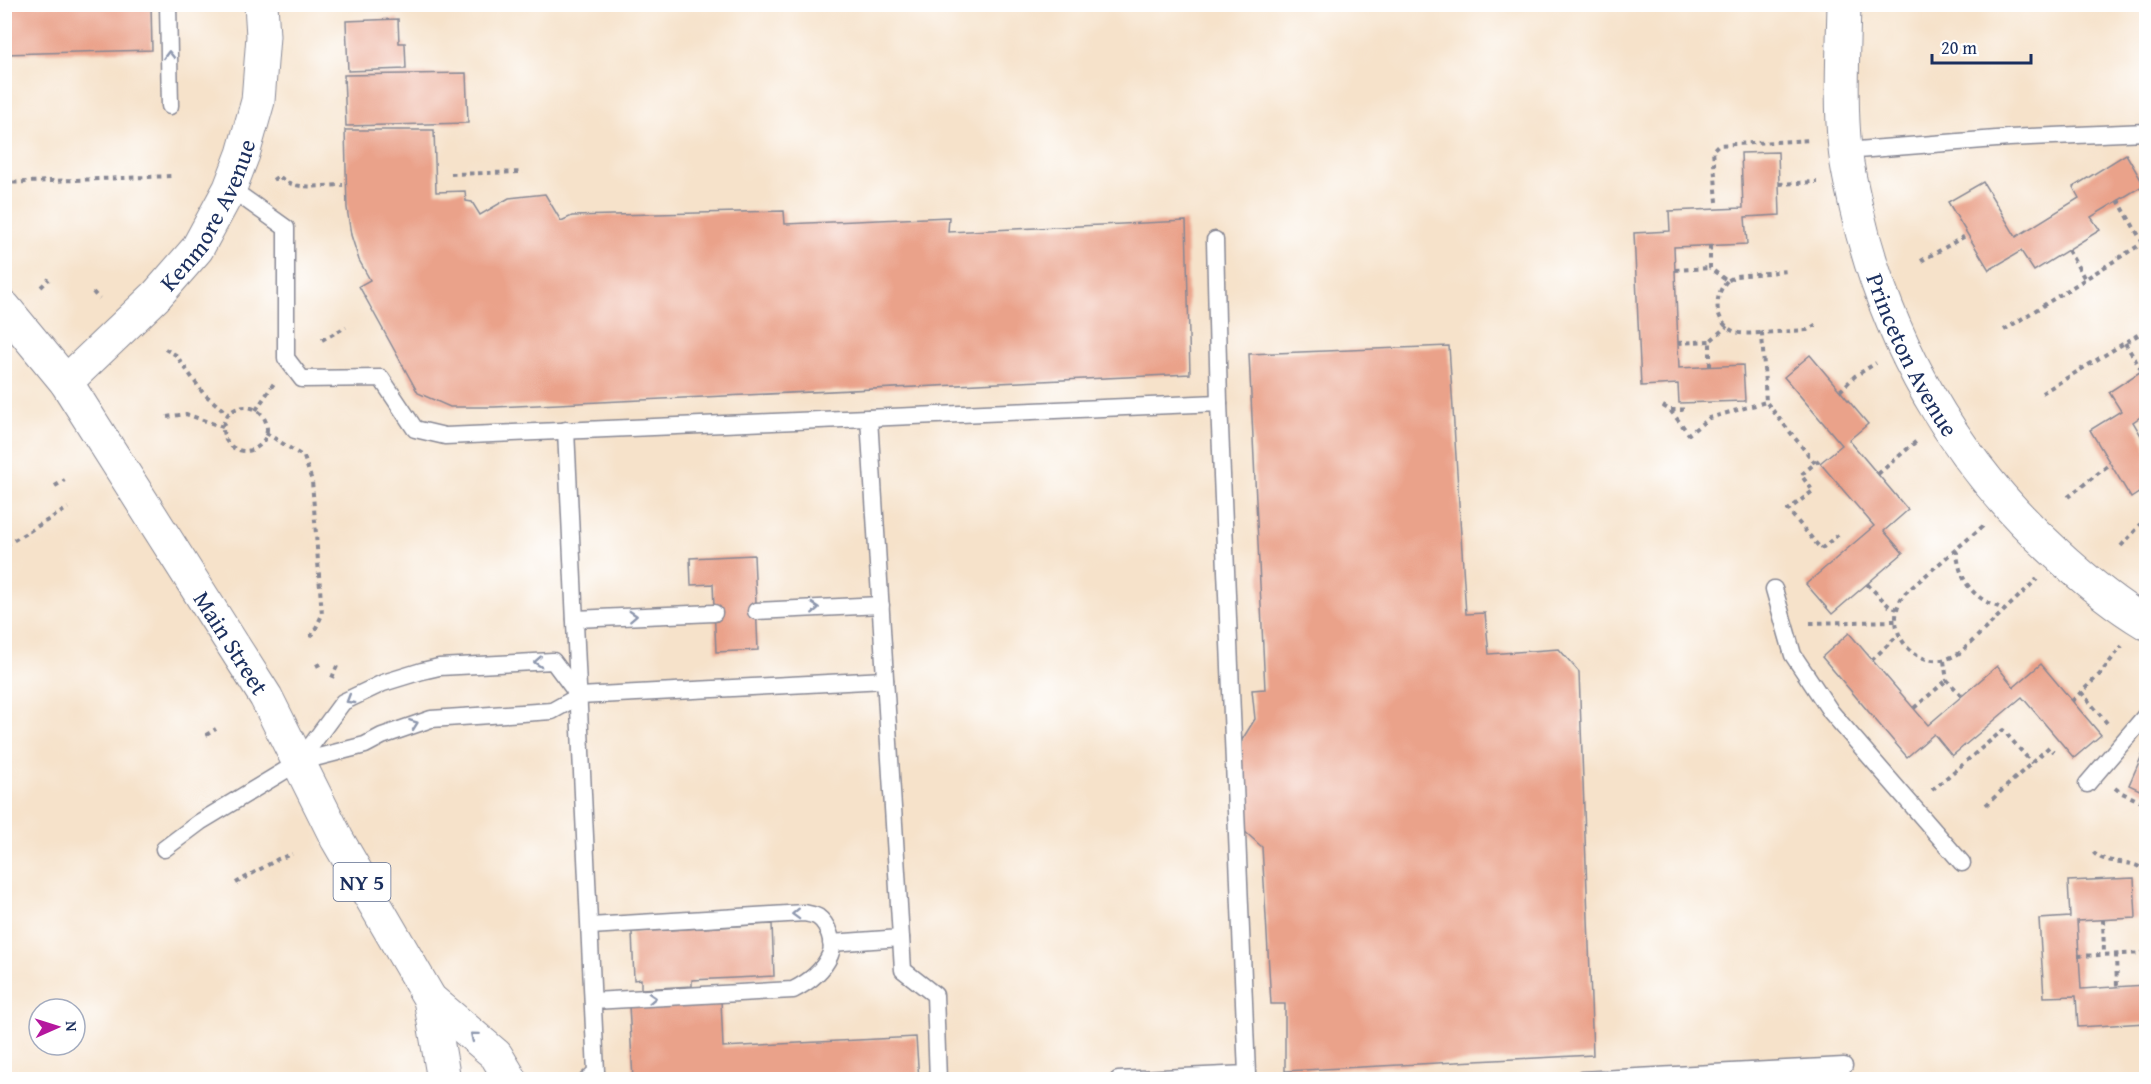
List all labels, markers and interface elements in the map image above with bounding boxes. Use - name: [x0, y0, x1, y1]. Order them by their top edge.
- scale bar: [1932, 27, 2031, 65]
- text: 20 m: [1941, 34, 1977, 61]
- one-way arrow: [163, 51, 175, 60]
- street label: Kenmore Avenue: [151, 135, 264, 298]
- street label: Princeton Avenue: [1858, 268, 1967, 443]
- street label: Main Street: [185, 584, 278, 702]
- one-way arrow: [810, 602, 819, 615]
- one-way arrow: [629, 610, 638, 623]
- one-way arrow: [534, 655, 543, 668]
- one-way arrow: [346, 693, 356, 704]
- one-way arrow: [409, 719, 419, 732]
- road number: NY 5: [334, 863, 391, 901]
- one-way arrow: [791, 908, 800, 920]
- one-way arrow: [647, 991, 656, 1004]
- north arrow: [27, 997, 87, 1057]
- text: N: [60, 1020, 84, 1032]
- one-way arrow: [470, 1032, 481, 1043]

